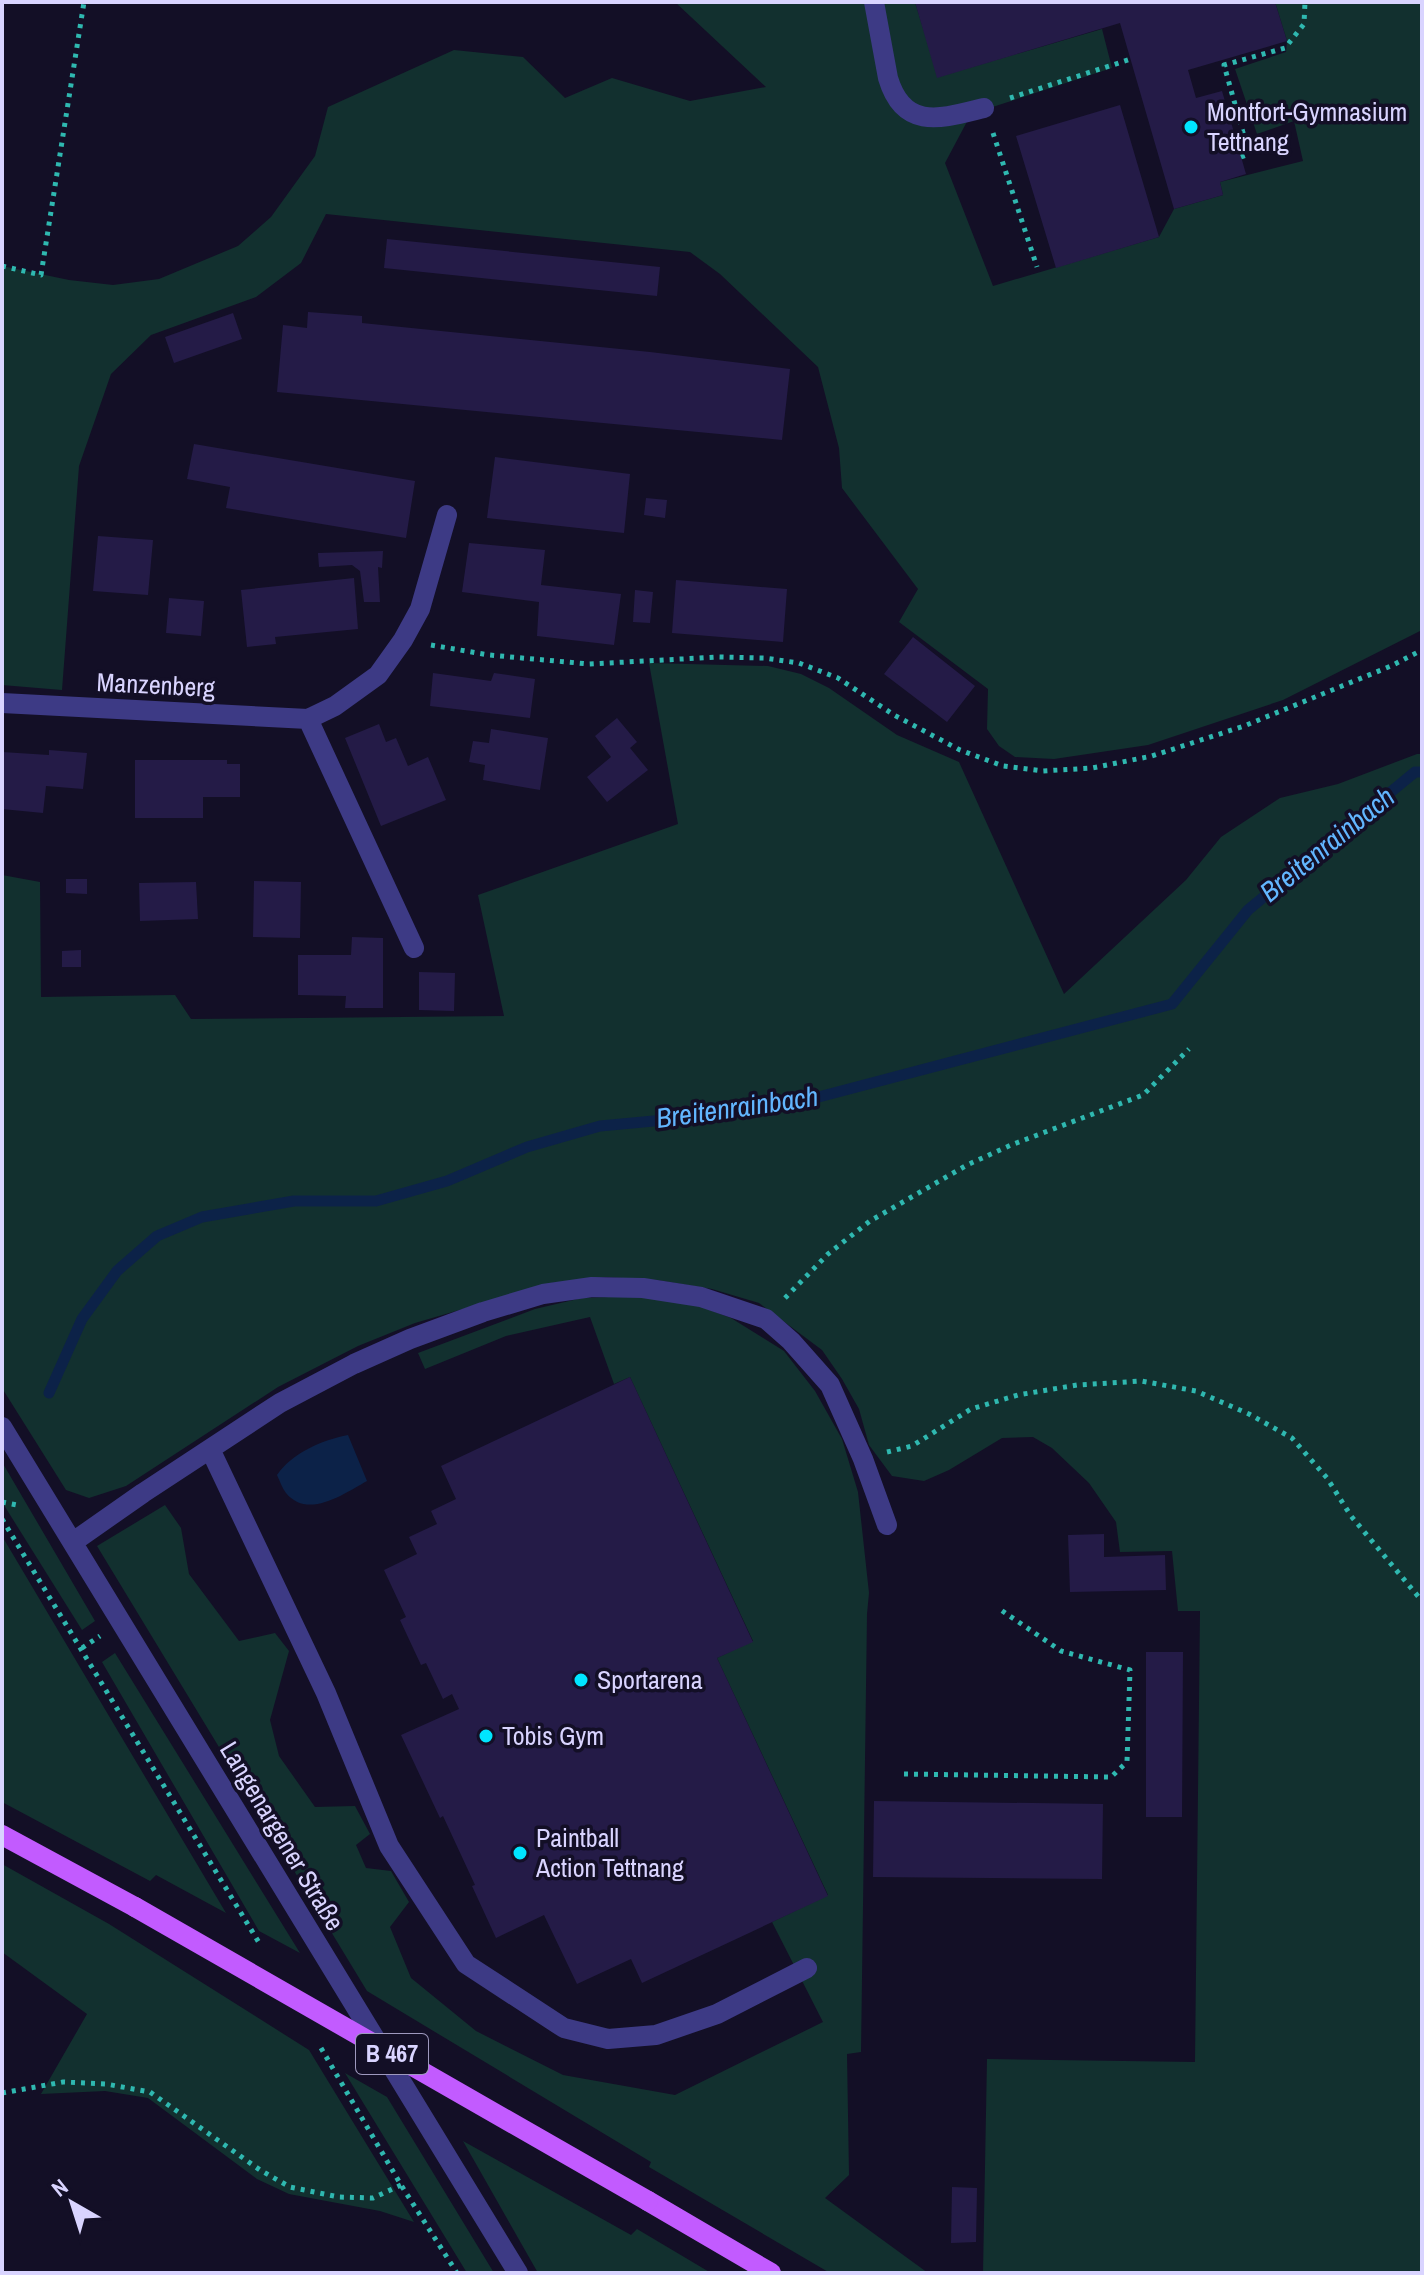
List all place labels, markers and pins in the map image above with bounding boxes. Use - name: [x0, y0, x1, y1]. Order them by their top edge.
- place label: Montfort-Gymnasium Tettnang: [1207, 94, 1407, 159]
- marker: Montfort-Gymnasium Tettnang: [1182, 118, 1200, 136]
- place label: Sportarena: [597, 1662, 703, 1697]
- marker: Sportarena: [572, 1671, 590, 1689]
- place label: Tobis Gym: [502, 1718, 604, 1753]
- marker: Tobis Gym: [477, 1727, 495, 1745]
- place label: Paintball Action Tettnang: [535, 1820, 684, 1885]
- marker: Paintball Action Tettnang: [511, 1844, 529, 1862]

